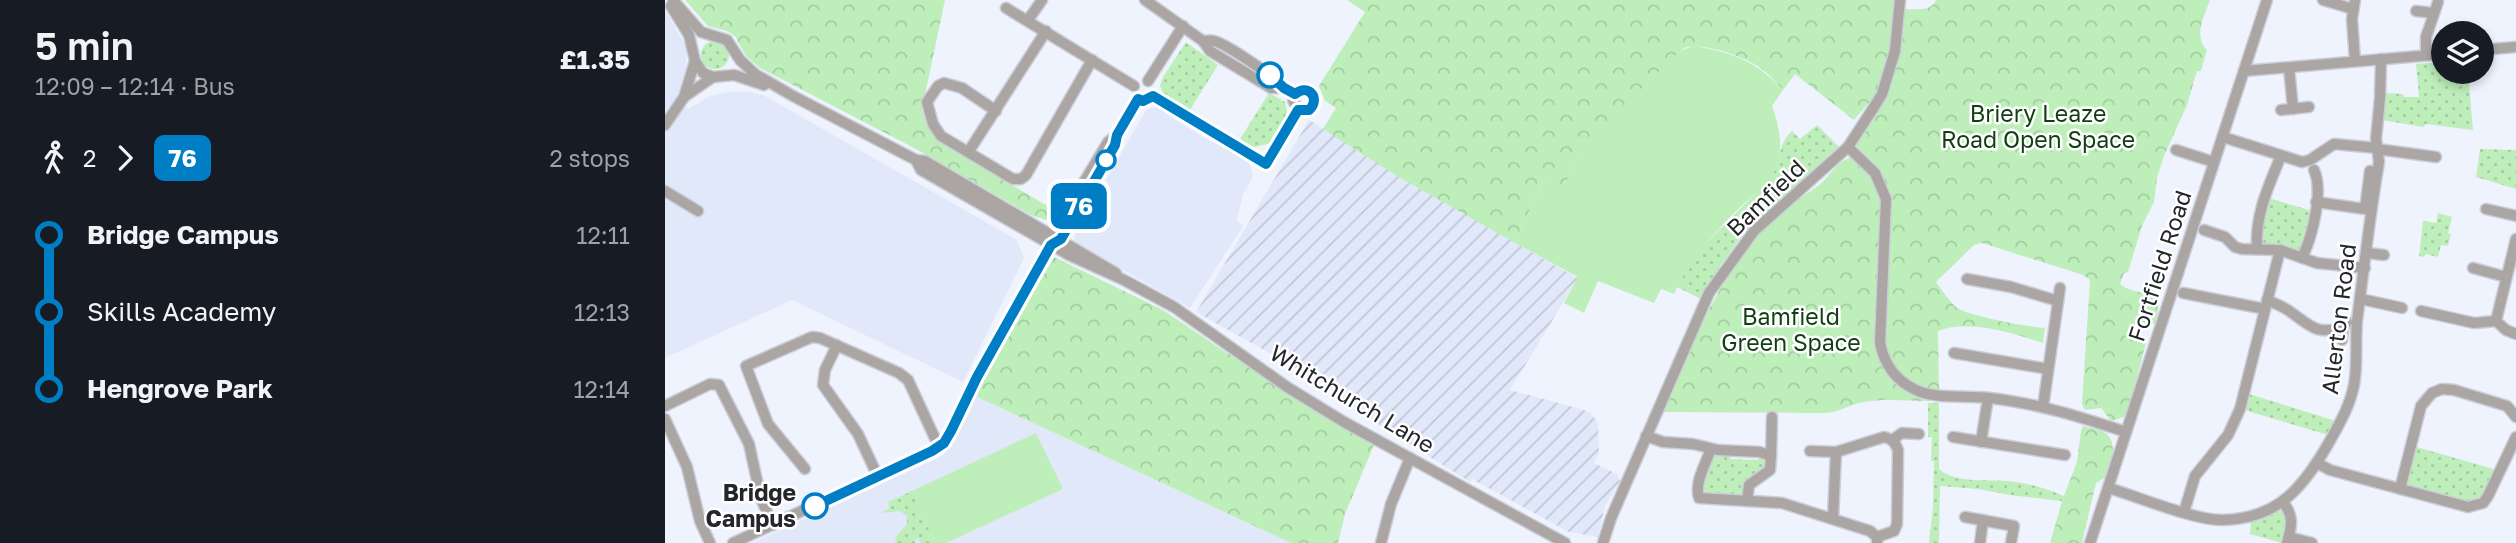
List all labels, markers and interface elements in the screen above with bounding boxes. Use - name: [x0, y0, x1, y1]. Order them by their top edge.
- map controls: [2431, 21, 2494, 84]
- button: layers: [2431, 21, 2494, 84]
- text: 5 min: [35, 23, 134, 68]
- text: £1.35: [559, 44, 630, 75]
- unlabelled marker: [1257, 62, 1283, 88]
- text: 12:09 – 12:14 · Bus: [35, 72, 235, 100]
- park label: Briery Leaze Road Open Space: [1941, 99, 2135, 153]
- icon: walk: [35, 139, 73, 177]
- icon: forward: [106, 139, 144, 177]
- text: 76: [168, 143, 197, 172]
- text: 2: [83, 144, 96, 172]
- text: 2 stops: [549, 144, 630, 172]
- unlabelled marker: [1096, 150, 1116, 170]
- street label: Bamfield: [1720, 153, 1810, 241]
- line badge: 76: [1047, 183, 1111, 229]
- street label: Fortfield Road: [2121, 187, 2197, 345]
- text: 76: [1065, 191, 1093, 220]
- text: Bridge Campus: [87, 219, 279, 250]
- text: 12:11: [576, 221, 630, 249]
- street label: Allerton Road: [2315, 242, 2361, 396]
- text: Skills Academy: [87, 296, 276, 327]
- text: 12:13: [574, 298, 630, 326]
- park label: Bamfield Green Space: [1721, 302, 1861, 356]
- street label: Whitchurch Lane: [1265, 338, 1440, 458]
- text: Hengrove Park: [87, 373, 273, 404]
- text: 12:14: [573, 375, 630, 403]
- place label: Bridge Campus: [705, 478, 796, 532]
- marker: Bridge Campus: [802, 493, 828, 519]

